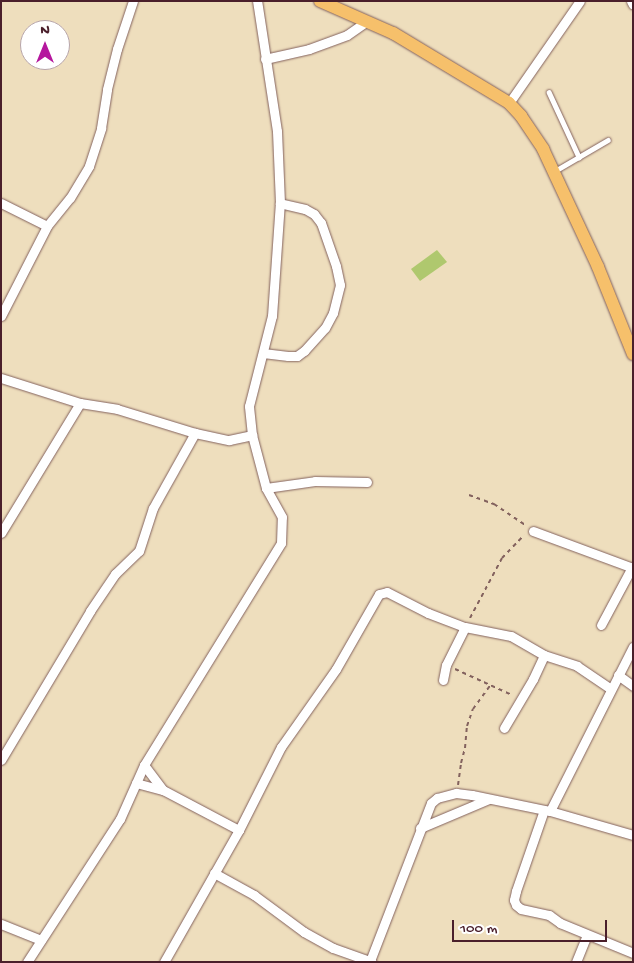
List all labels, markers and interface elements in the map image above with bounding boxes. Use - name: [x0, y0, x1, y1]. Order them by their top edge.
- north arrow: [20, 20, 70, 70]
- text: N: [40, 22, 50, 39]
- scale bar: [454, 910, 609, 942]
- text: 100 m: [460, 920, 497, 938]

